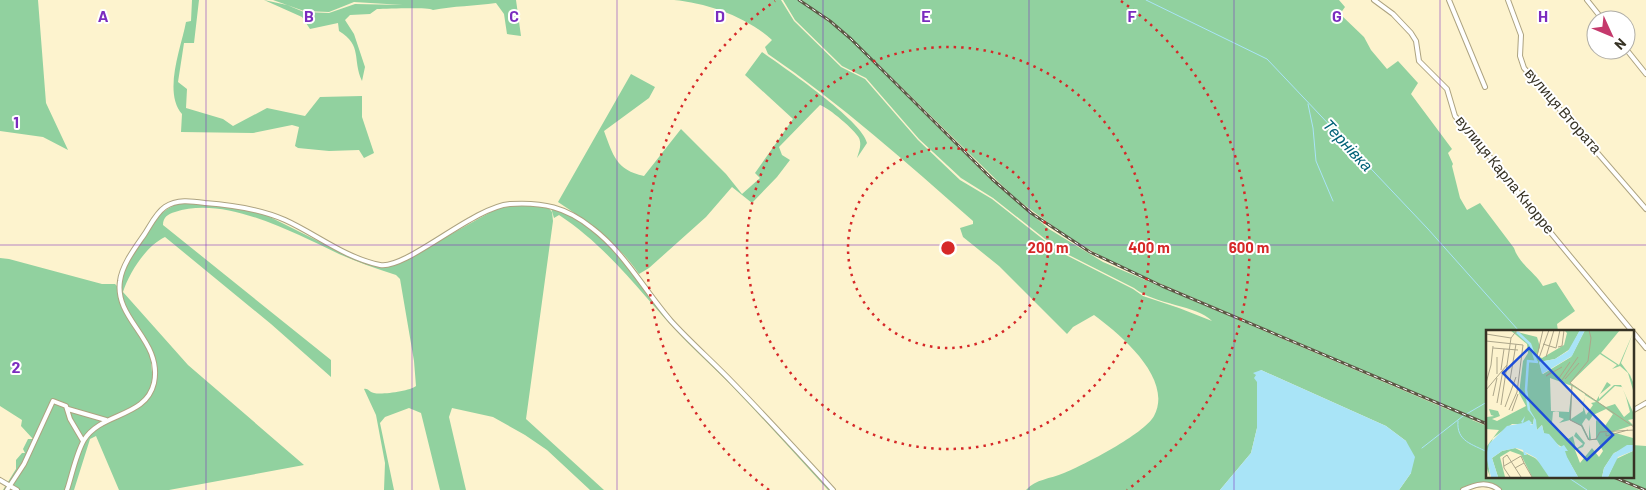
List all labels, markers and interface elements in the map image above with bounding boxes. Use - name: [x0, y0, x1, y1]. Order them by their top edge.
- text: A: [98, 6, 109, 25]
- text: B: [304, 6, 314, 25]
- text: C: [509, 6, 519, 25]
- text: D: [715, 6, 725, 25]
- text: E: [921, 6, 931, 25]
- text: F: [1128, 6, 1137, 25]
- text: G: [1332, 6, 1342, 25]
- text: H: [1538, 6, 1548, 25]
- north arrow: [1586, 10, 1636, 60]
- text: N: [1611, 35, 1630, 54]
- street label: вулиця Втората: [1522, 64, 1606, 157]
- text: 1: [13, 112, 19, 131]
- street label: вулиця Карла Кнорре: [1453, 112, 1559, 237]
- water label: Тернівка: [1320, 115, 1377, 175]
- text: 200 m: [1027, 238, 1069, 256]
- text: 400 m: [1128, 238, 1170, 256]
- text: 600 m: [1229, 238, 1269, 256]
- centre of rings: [939, 239, 957, 257]
- inset map: [1486, 330, 1634, 478]
- text: 2: [12, 357, 21, 376]

